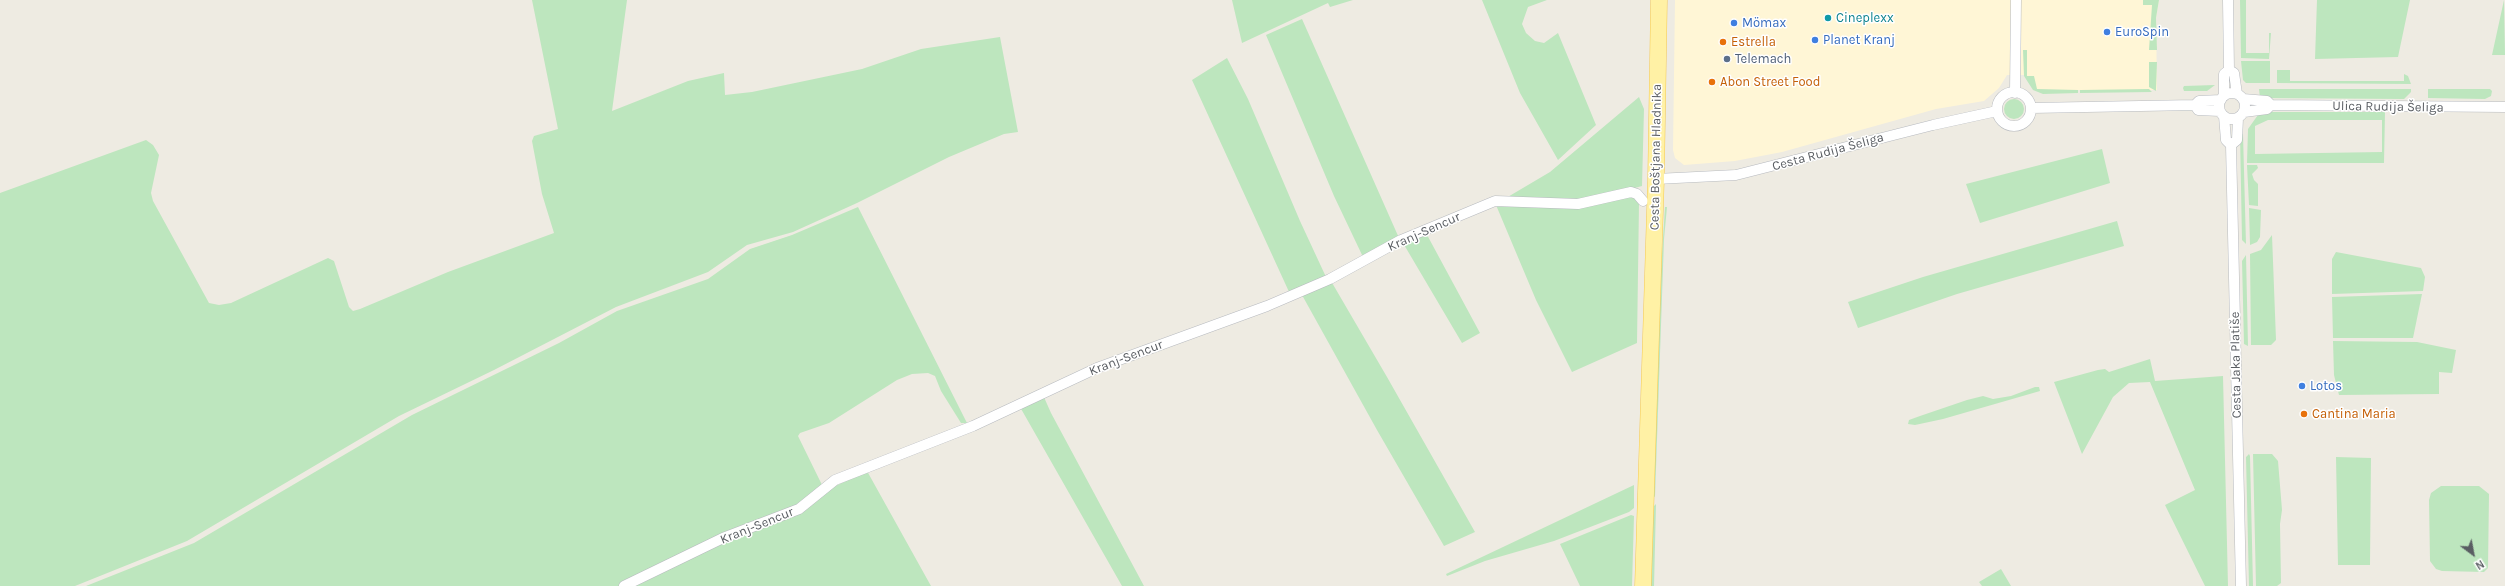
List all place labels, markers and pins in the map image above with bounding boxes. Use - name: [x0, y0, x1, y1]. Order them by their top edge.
- place label: Cineplexx: [1836, 10, 1894, 26]
- marker: Cineplexx: [1823, 13, 1833, 23]
- place label: Mömax: [1742, 15, 1786, 31]
- marker: Mömax: [1729, 18, 1739, 28]
- place label: EuroSpin: [2115, 24, 2169, 40]
- marker: EuroSpin: [2102, 27, 2112, 37]
- place label: Planet Kranj: [1823, 32, 1895, 48]
- place label: Estrella: [1731, 34, 1776, 50]
- marker: Planet Kranj: [1810, 35, 1820, 45]
- marker: Estrella: [1718, 37, 1728, 47]
- place label: Telemach: [1735, 51, 1791, 67]
- marker: Telemach: [1722, 54, 1732, 64]
- place label: Abon Street Food: [1720, 74, 1820, 90]
- marker: Abon Street Food: [1707, 77, 1717, 87]
- place label: Lotos: [2310, 378, 2342, 394]
- marker: Lotos: [2297, 381, 2307, 391]
- place label: Cantina Maria: [2312, 406, 2396, 422]
- marker: Cantina Maria: [2299, 409, 2309, 419]

